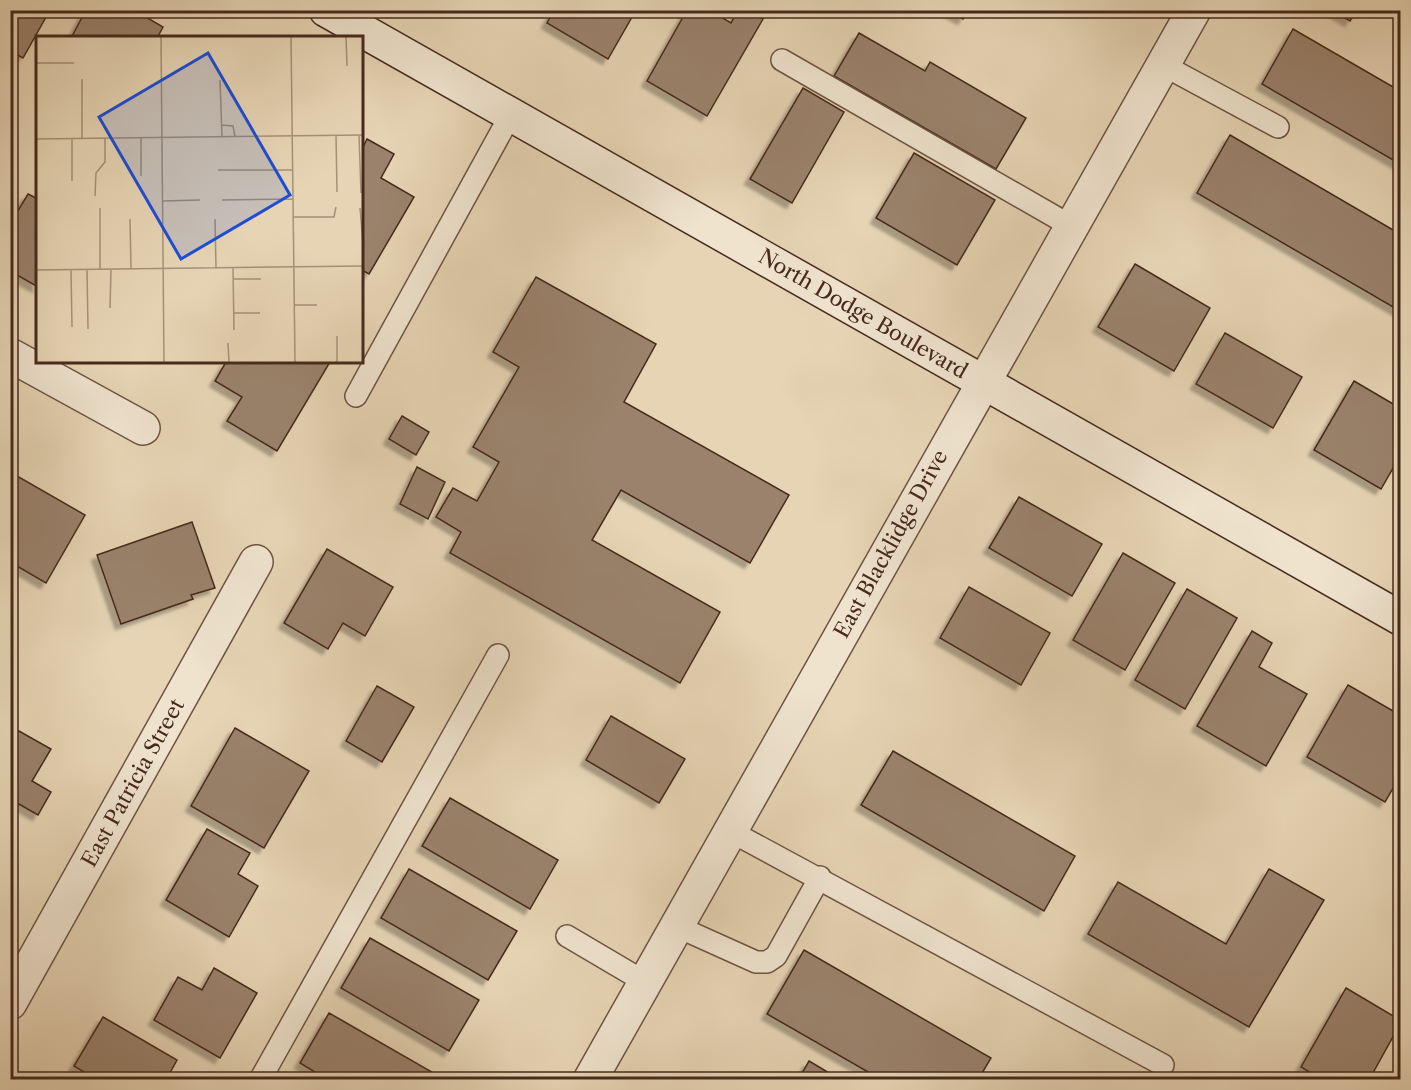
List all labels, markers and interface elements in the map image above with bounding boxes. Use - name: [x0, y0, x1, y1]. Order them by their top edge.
- inset map: [36, 36, 363, 363]
- street label: North Dodge Boulevard: [754, 243, 972, 384]
- street label: East Blacklidge Drive: [828, 445, 953, 642]
- street label: East Patricia Street: [76, 694, 189, 871]

